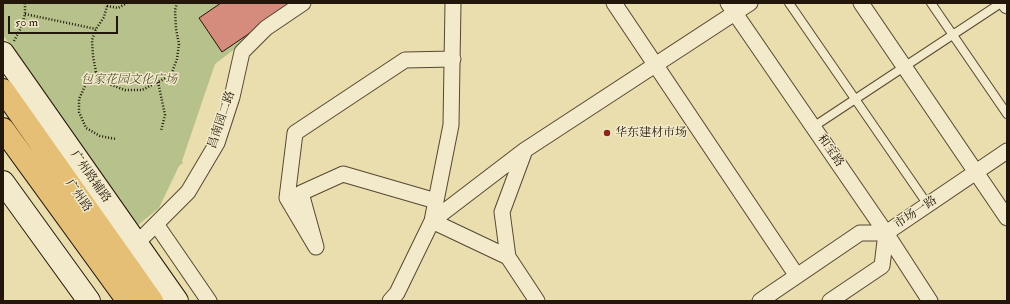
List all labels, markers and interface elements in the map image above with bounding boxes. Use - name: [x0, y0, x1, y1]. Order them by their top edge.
- scale bar: [10, 8, 120, 34]
- text: 50 m: [15, 15, 38, 30]
- park label: 包家花园文化广场: [81, 73, 177, 87]
- street label: 昌南园二路: [205, 89, 239, 151]
- place label: 华东建材市场: [615, 126, 687, 140]
- marker: 华东建材市场: [602, 128, 612, 138]
- street label: 和宝路: [814, 132, 846, 170]
- street label: 广州路辅路: [67, 148, 113, 206]
- street label: 广州路: [62, 177, 94, 215]
- street label: 市场一路: [892, 194, 940, 232]

